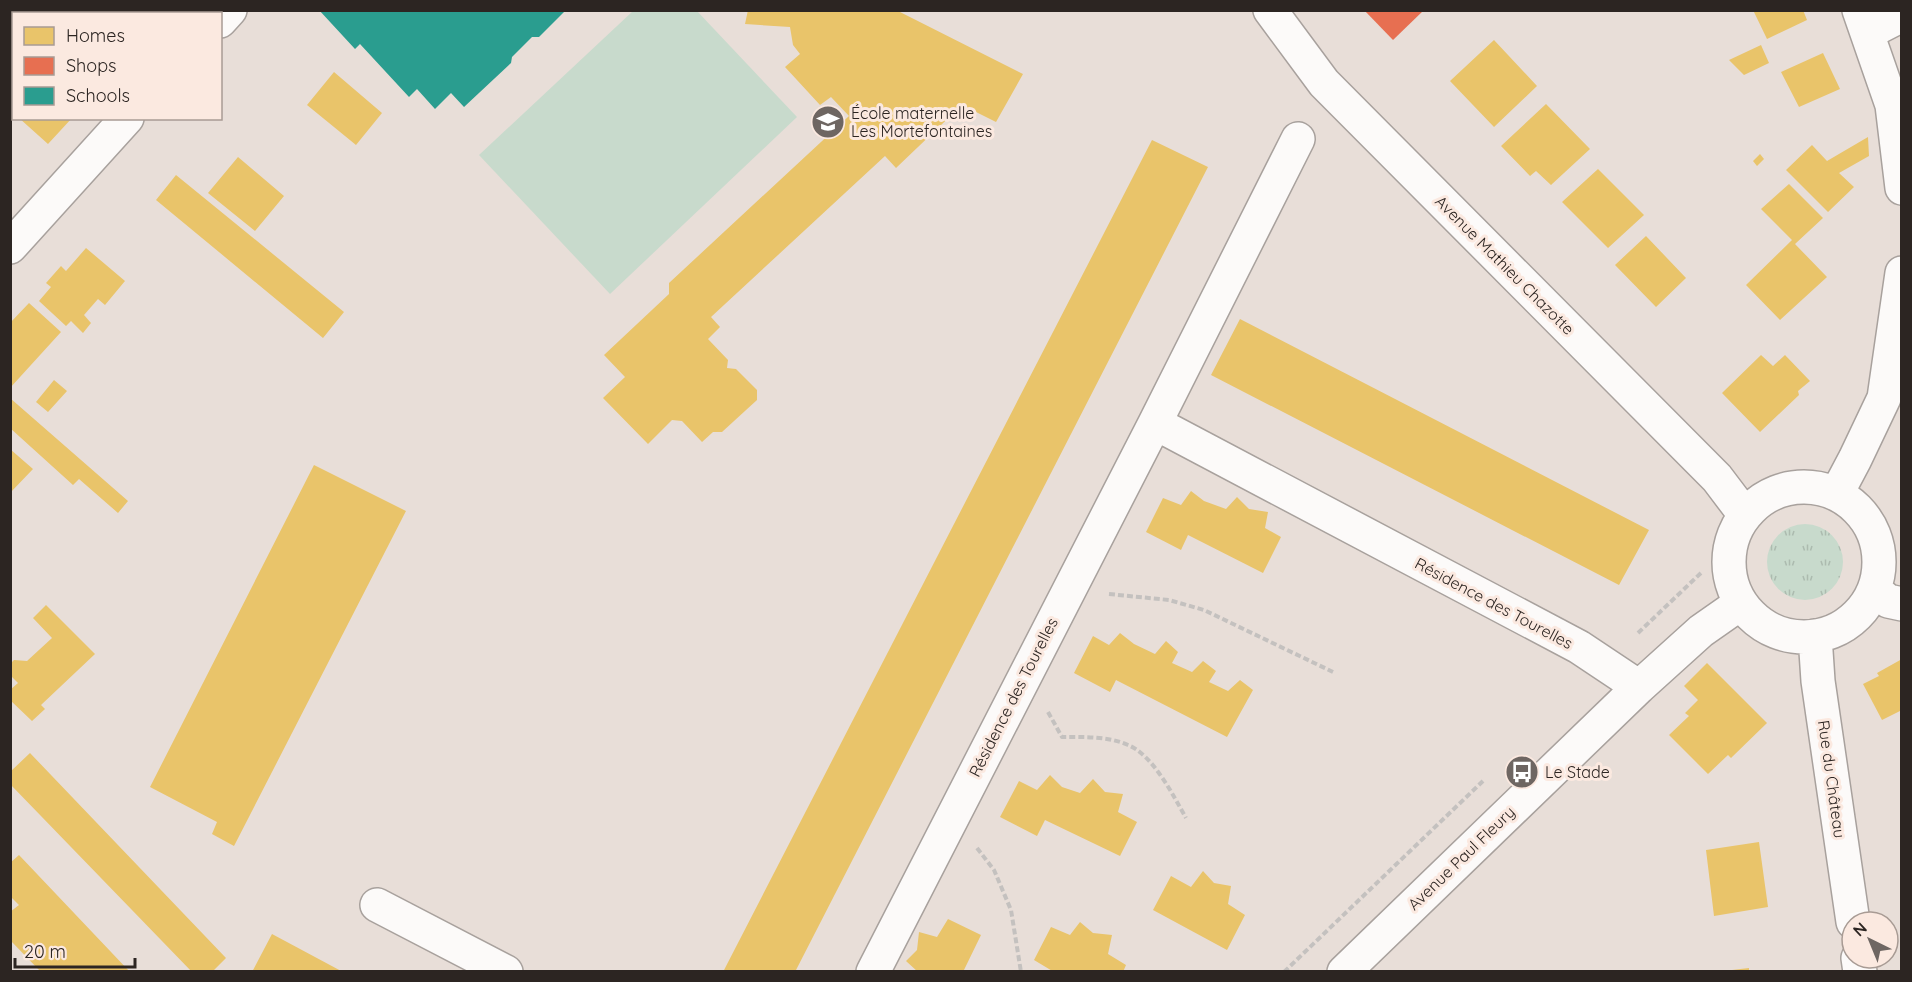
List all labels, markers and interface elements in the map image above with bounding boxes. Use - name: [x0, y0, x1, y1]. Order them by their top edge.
- legend: [12, 12, 222, 120]
- text: Homes: [66, 24, 125, 47]
- text: Shops: [66, 54, 117, 77]
- text: Schools: [66, 84, 130, 107]
- place label: École maternelle Les Mortefontaines: [851, 103, 992, 141]
- school or university icon: École maternelle Les Mortefontaines: [810, 104, 846, 140]
- street label: Avenue Mathieu Chazotte: [1431, 191, 1579, 339]
- street label: Résidence des Tourelles: [1412, 553, 1576, 653]
- street label: Résidence des Tourelles: [964, 614, 1062, 780]
- street label: Rue du Château: [1814, 719, 1850, 839]
- bus stop icon: Le Stade: [1504, 754, 1540, 790]
- place label: Le Stade: [1545, 762, 1610, 782]
- street label: Avenue Paul Fleury: [1403, 802, 1519, 914]
- north arrow: [1840, 910, 1900, 970]
- text: N: [1849, 918, 1871, 940]
- scale bar: [15, 931, 135, 969]
- text: 20 m: [24, 940, 66, 963]

